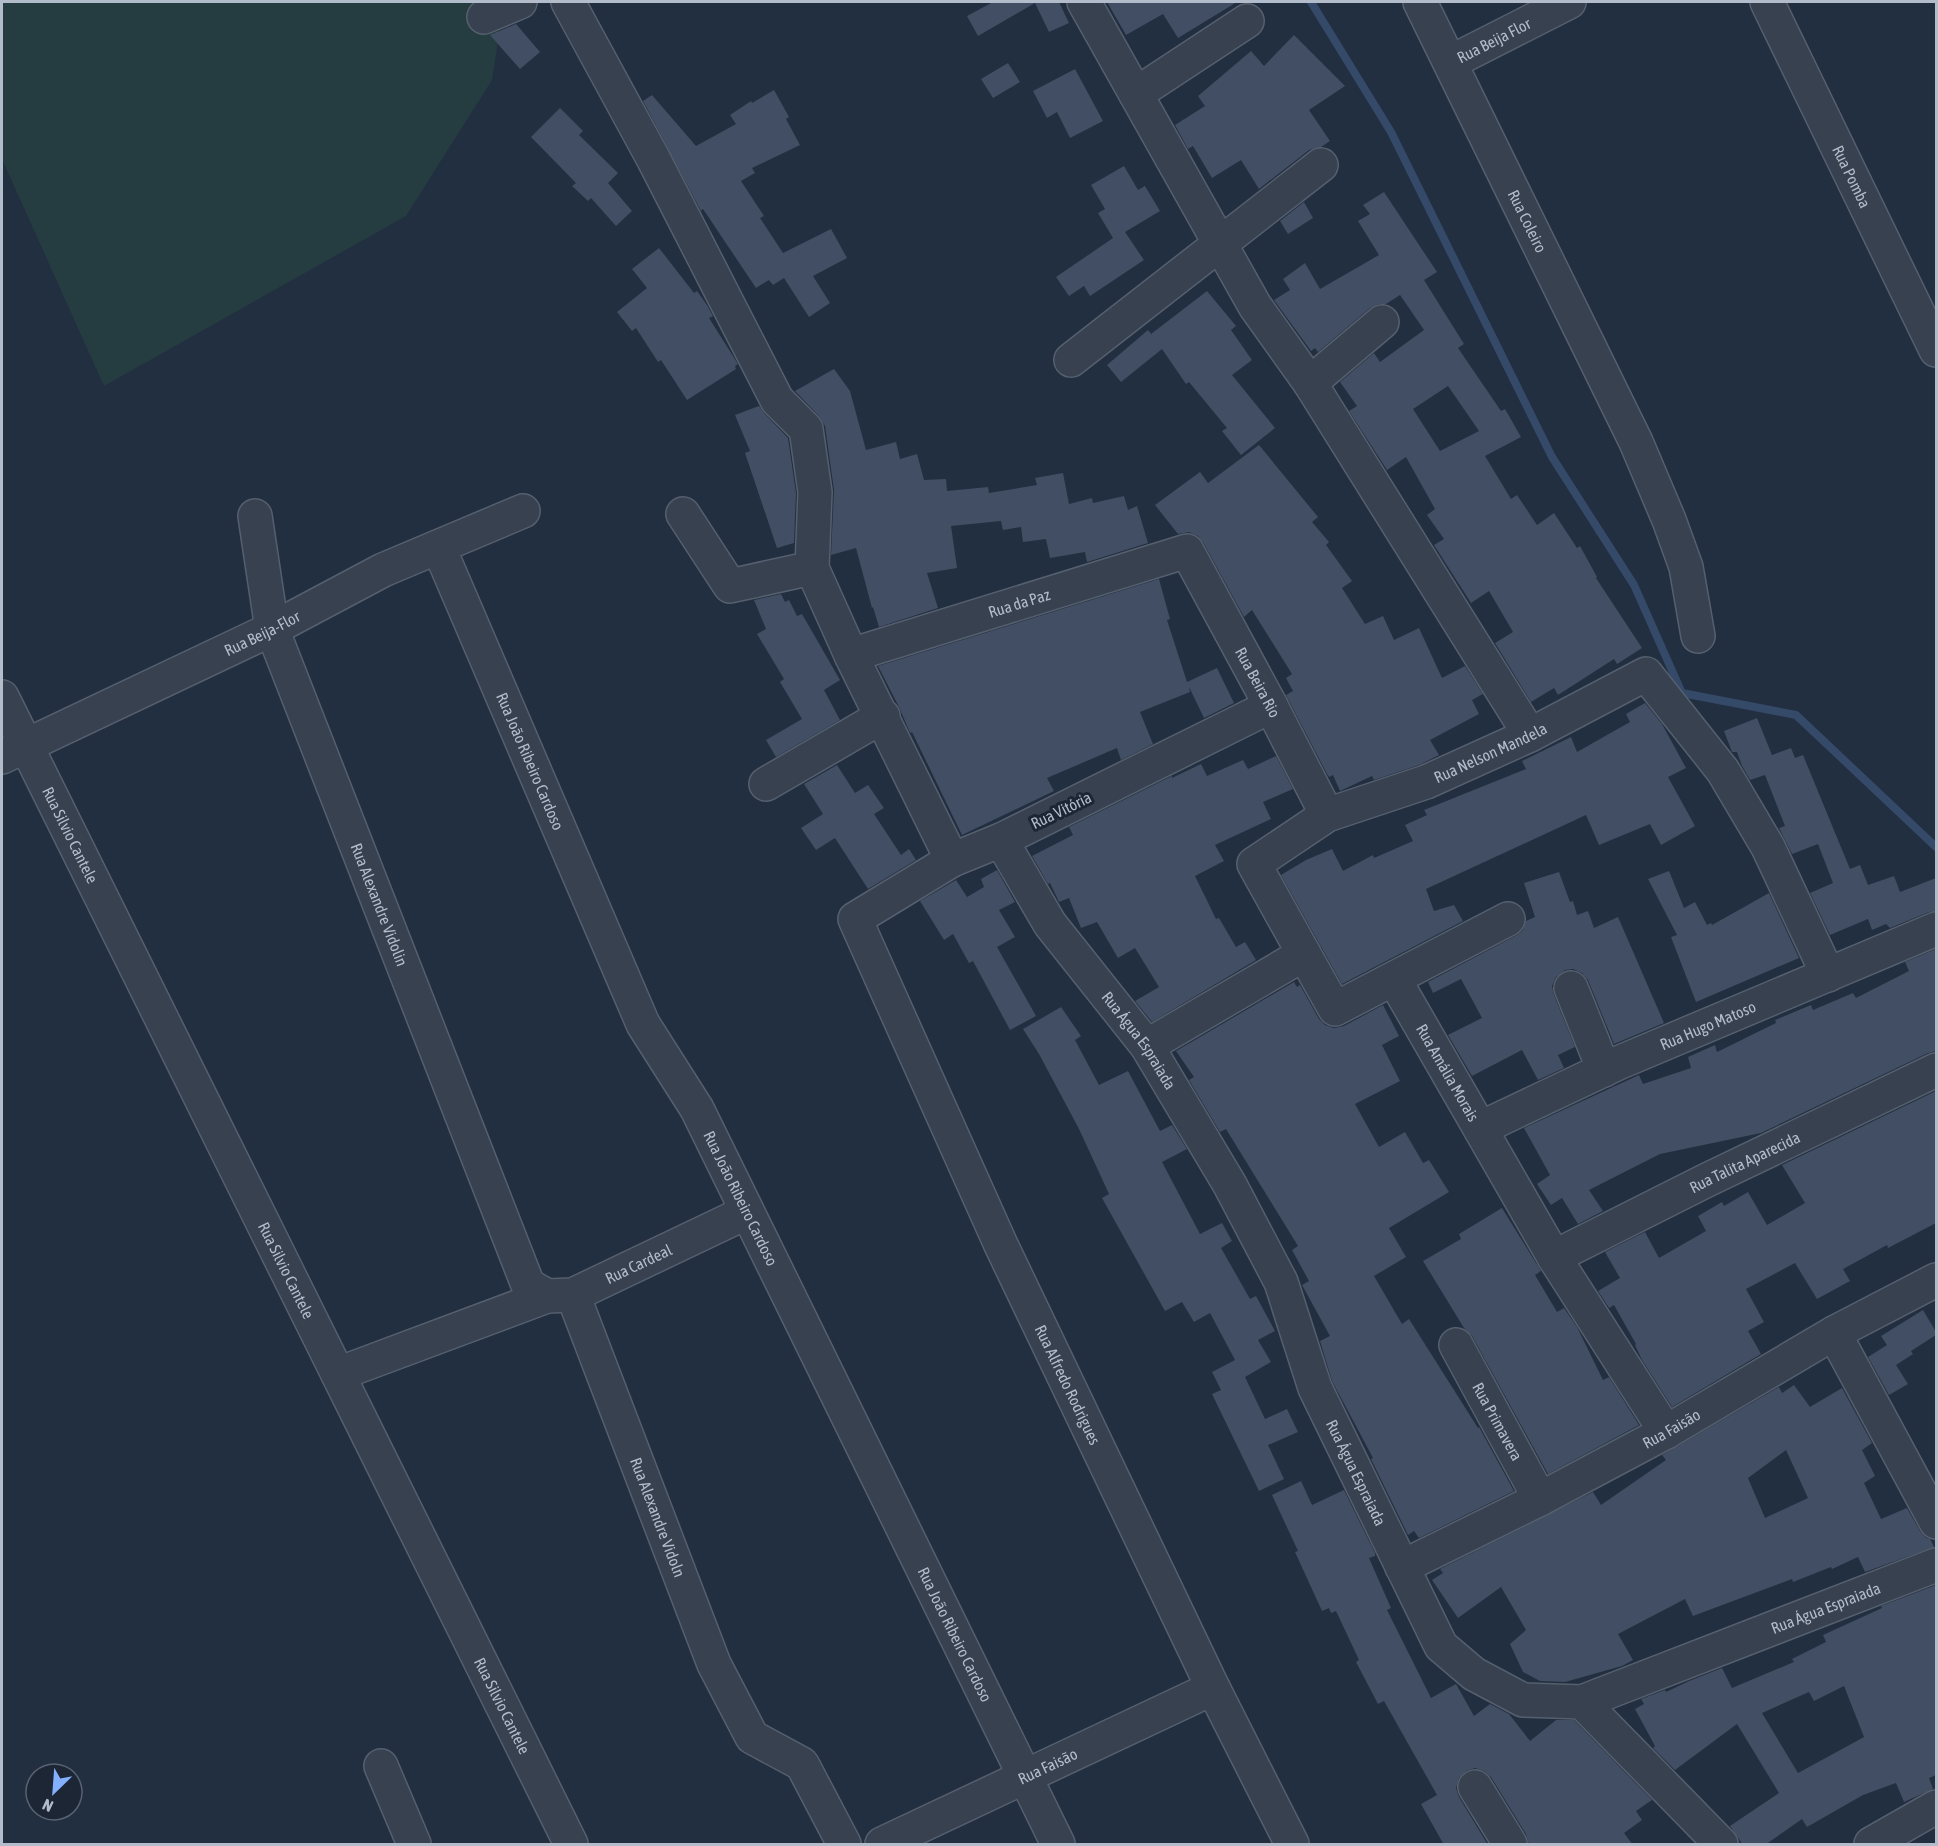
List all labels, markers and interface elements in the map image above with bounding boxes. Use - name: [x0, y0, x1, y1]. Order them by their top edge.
- street label: Rua Beija Flor: [1454, 14, 1534, 66]
- street label: Rua Pomba: [1829, 142, 1875, 211]
- street label: Rua Coleiro: [1505, 187, 1550, 255]
- street label: Rua da Paz: [986, 585, 1052, 621]
- street label: Rua Beija-Flor: [221, 607, 303, 659]
- street label: Rua Beira Rio: [1232, 644, 1284, 720]
- street label: Rua João Ribeiro Cardoso: [493, 690, 568, 833]
- street label: Rua Nelson Mandela: [1431, 719, 1550, 786]
- street label: Rua Silvio Cantele: [39, 784, 102, 886]
- street label: Rua Vitória: [1028, 788, 1094, 832]
- street label: Rua Alexandre Vidolin: [347, 841, 412, 968]
- street label: Rua Água Espraiada: [1098, 988, 1180, 1092]
- street label: Rua Hugo Matoso: [1657, 997, 1758, 1053]
- street label: Rua Amália Morais: [1413, 1021, 1483, 1125]
- street label: Rua João Ribeiro Cardoso: [700, 1128, 781, 1268]
- street label: Rua Talita Aparecida: [1686, 1128, 1803, 1196]
- street label: Rua Silvio Cantele: [255, 1219, 318, 1322]
- street label: Rua Cardeal: [602, 1240, 675, 1287]
- street label: Rua Alfredo Rodrigues: [1032, 1322, 1104, 1448]
- street label: Rua Primavera: [1469, 1379, 1526, 1464]
- street label: Rua Faisão: [1640, 1405, 1703, 1452]
- street label: Rua Água Espraiada: [1323, 1417, 1390, 1528]
- street label: Rua Alexandre Vidoln: [627, 1455, 689, 1580]
- street label: Rua João Ribeiro Cardoso: [914, 1564, 996, 1705]
- street label: Rua Água Espraiada: [1768, 1578, 1883, 1637]
- street label: Rua Silvio Cantele: [471, 1654, 534, 1757]
- street label: Rua Faisão: [1015, 1744, 1080, 1788]
- north arrow: [24, 1762, 84, 1822]
- text: N: [40, 1795, 56, 1816]

